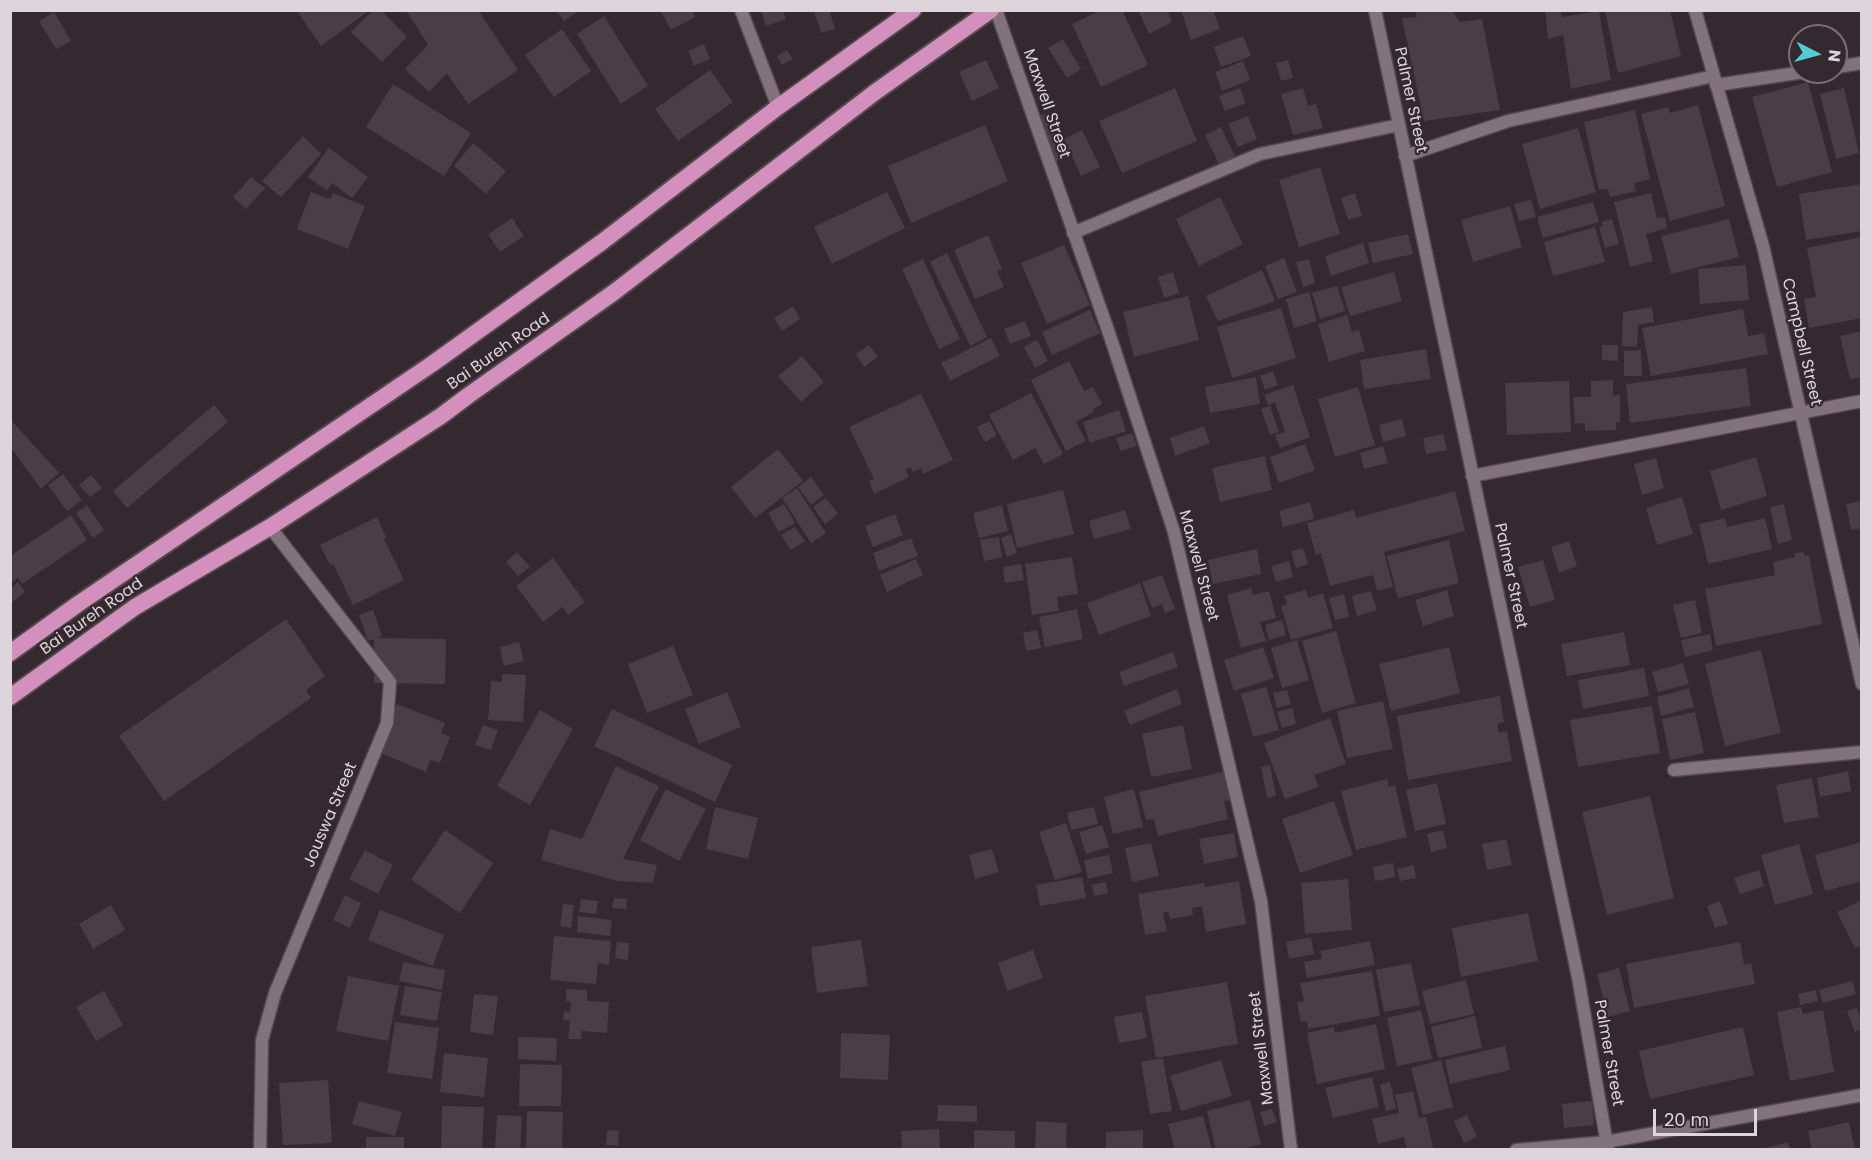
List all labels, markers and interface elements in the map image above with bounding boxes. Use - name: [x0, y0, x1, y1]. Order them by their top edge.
- north arrow: [1788, 24, 1848, 84]
- street label: Palmer Street: [1389, 45, 1431, 155]
- street label: Maxwell Street: [1018, 47, 1074, 161]
- text: N: [1822, 49, 1846, 63]
- street label: Campbell Street: [1777, 276, 1825, 408]
- street label: Bai Bureh Road: [444, 309, 554, 395]
- street label: Maxwell Street: [1174, 508, 1222, 624]
- street label: Palmer Street: [1489, 521, 1531, 631]
- street label: Bai Bureh Road: [37, 574, 147, 660]
- street label: Jouswa Street: [300, 760, 362, 870]
- street label: Maxwell Street: [1246, 990, 1278, 1106]
- street label: Palmer Street: [1589, 998, 1627, 1108]
- scale bar: [1656, 1097, 1760, 1135]
- text: 20 m: [1664, 1107, 1709, 1132]

